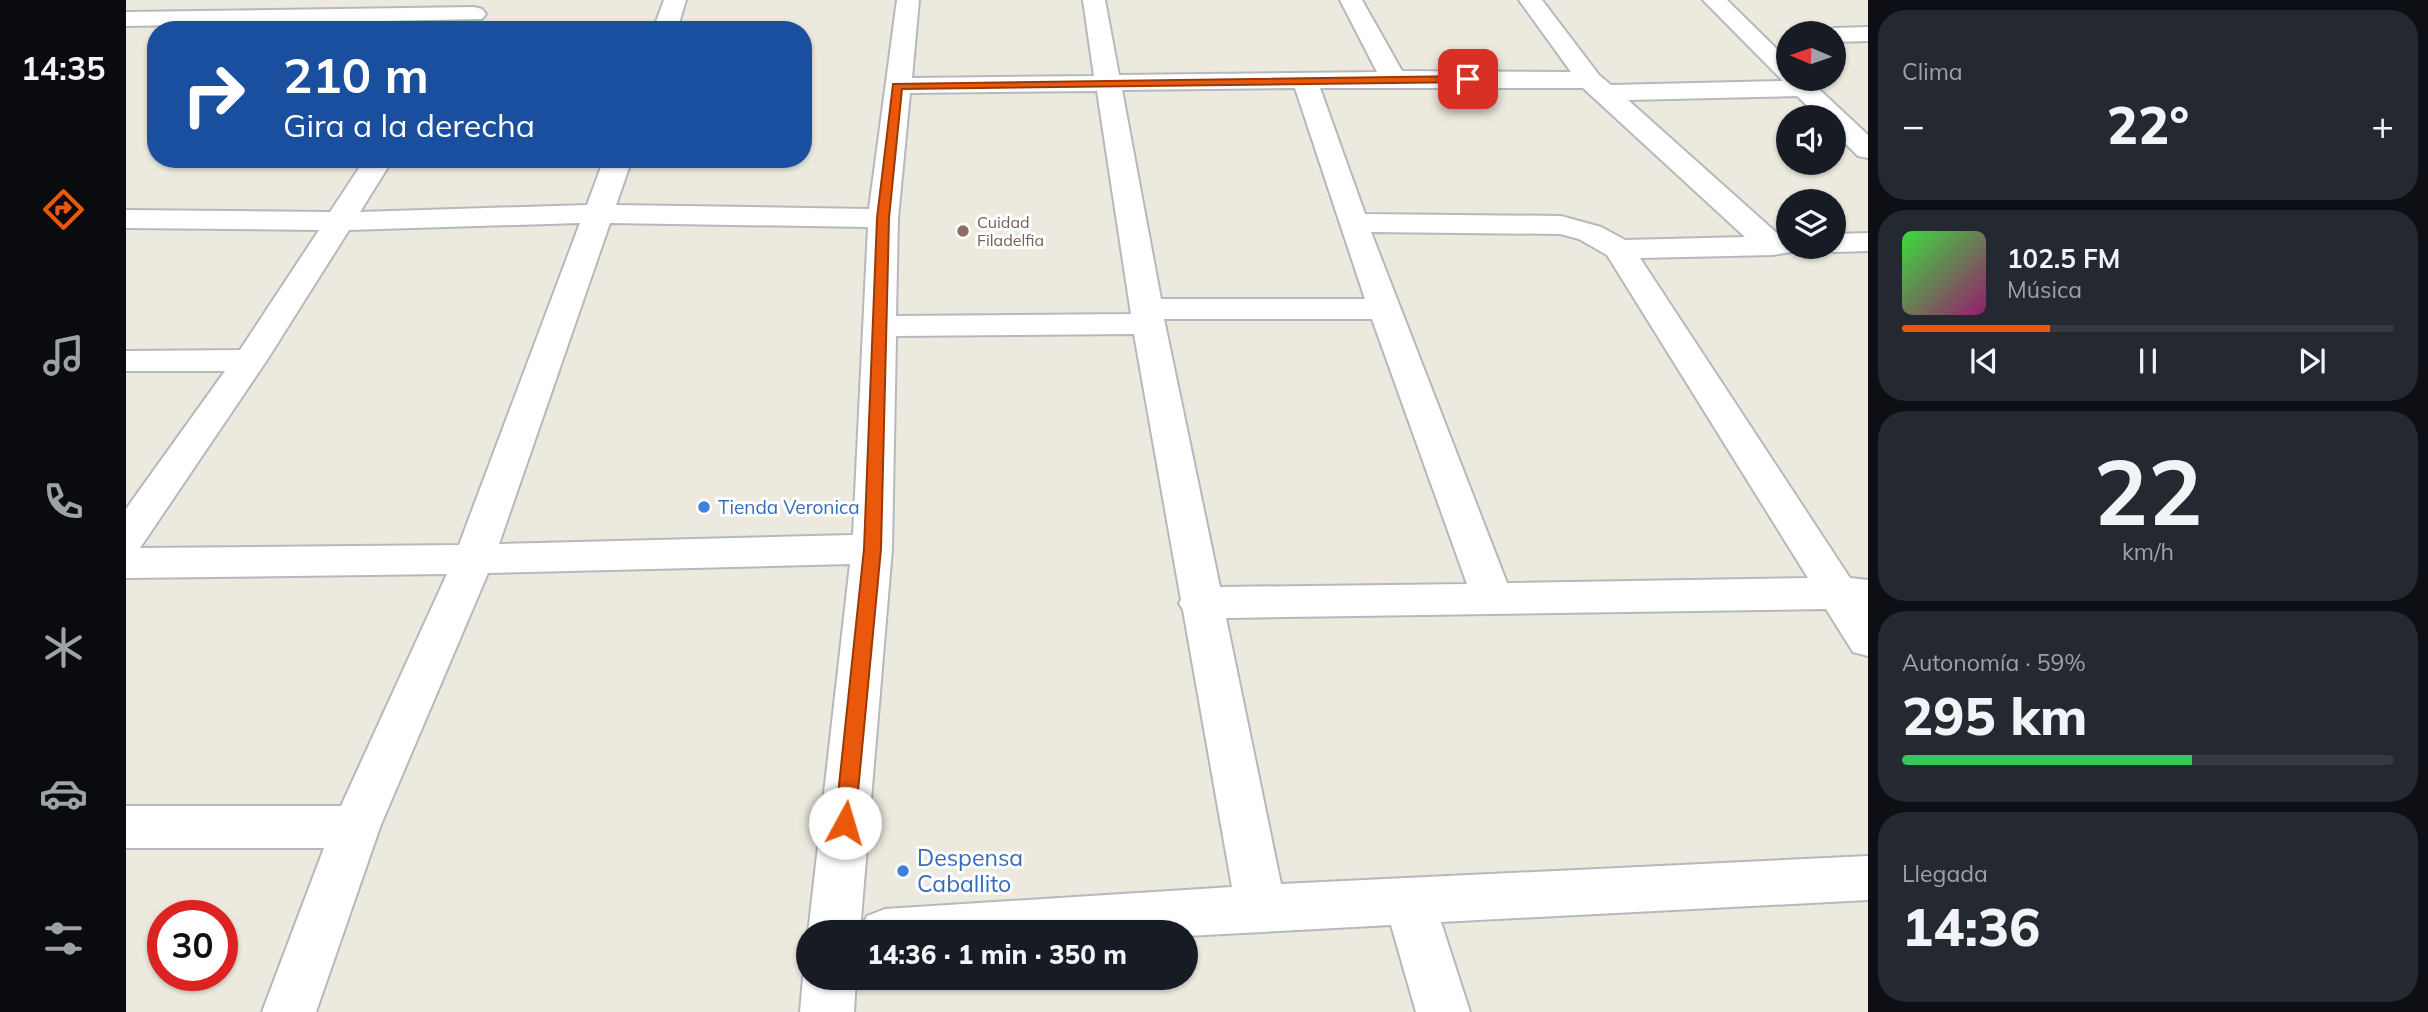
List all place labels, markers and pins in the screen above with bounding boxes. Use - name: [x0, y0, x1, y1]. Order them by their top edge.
- pin: [1438, 49, 1498, 109]
- place label: Cuidad Filadelfia: [977, 212, 1044, 250]
- marker: Cuidad Filadelfia: [955, 223, 971, 239]
- place label: Tienda Veronica: [718, 495, 860, 519]
- marker: Tienda Veronica: [696, 499, 712, 515]
- place label: Despensa Caballito: [917, 843, 1023, 898]
- marker: Despensa Caballito: [895, 863, 911, 879]

